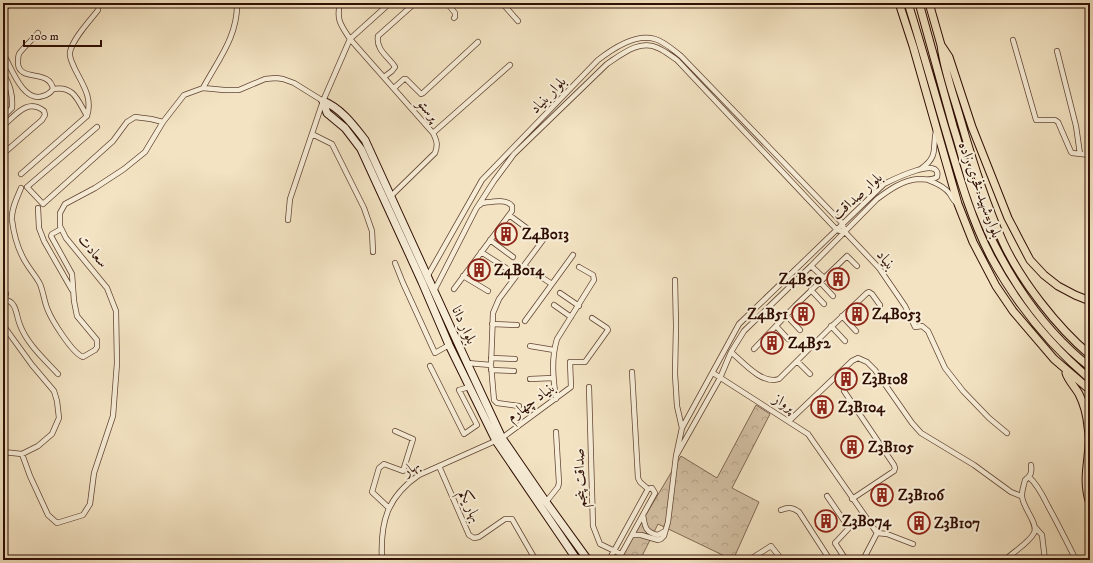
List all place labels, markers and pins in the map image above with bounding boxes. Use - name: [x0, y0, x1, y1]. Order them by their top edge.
- building icon: Z4B013: [493, 221, 519, 247]
- place label: Z4B013: [522, 225, 569, 244]
- building icon: Z4B014: [466, 257, 492, 283]
- place label: Z4B014: [494, 261, 545, 280]
- building icon: Z4B50: [825, 266, 851, 292]
- place label: Z4B50: [779, 270, 822, 289]
- building icon: Z4B51: [790, 301, 816, 327]
- building icon: Z4B053: [844, 301, 870, 327]
- place label: Z4B51: [747, 305, 788, 324]
- place label: Z4B053: [872, 305, 921, 324]
- building icon: Z4B52: [759, 330, 785, 356]
- place label: Z4B52: [788, 334, 831, 353]
- building icon: Z3B108: [833, 366, 859, 392]
- place label: Z3B108: [862, 370, 908, 389]
- building icon: Z3B104: [809, 394, 835, 420]
- place label: Z3B104: [838, 398, 886, 417]
- building icon: Z3B105: [839, 434, 865, 460]
- place label: Z3B105: [868, 438, 914, 457]
- building icon: Z3B106: [869, 482, 895, 508]
- place label: Z3B106: [898, 486, 945, 505]
- building icon: Z3B074: [813, 508, 839, 534]
- building icon: Z3B107: [906, 510, 932, 536]
- place label: Z3B074: [842, 512, 892, 531]
- place label: Z3B107: [934, 514, 980, 533]

